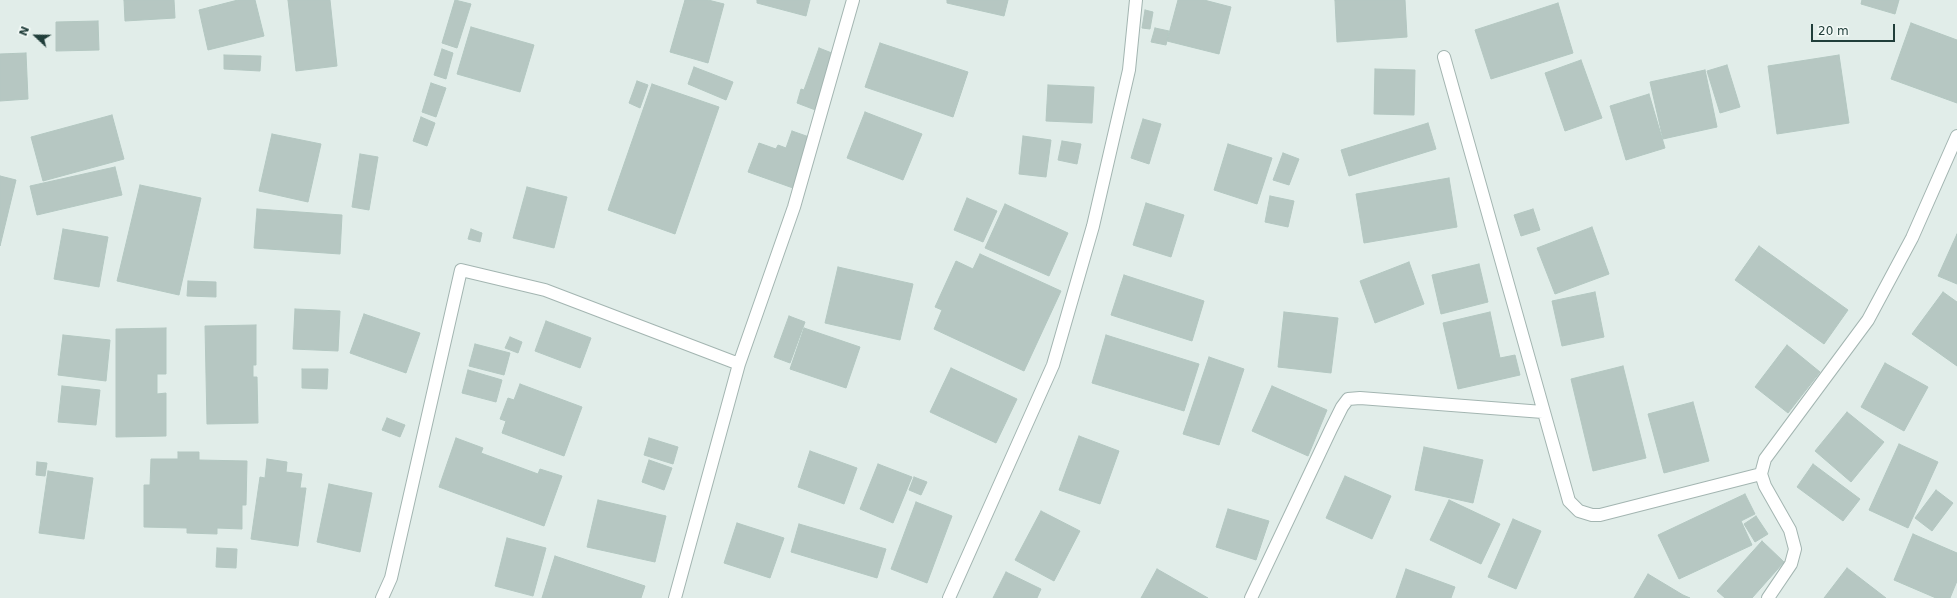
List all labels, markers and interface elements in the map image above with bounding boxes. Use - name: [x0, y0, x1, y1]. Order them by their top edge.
- north arrow: [16, 16, 56, 56]
- scale bar: [1813, 16, 1897, 42]
- text: 20 m: [1818, 24, 1849, 38]
- text: N: [17, 25, 32, 38]

